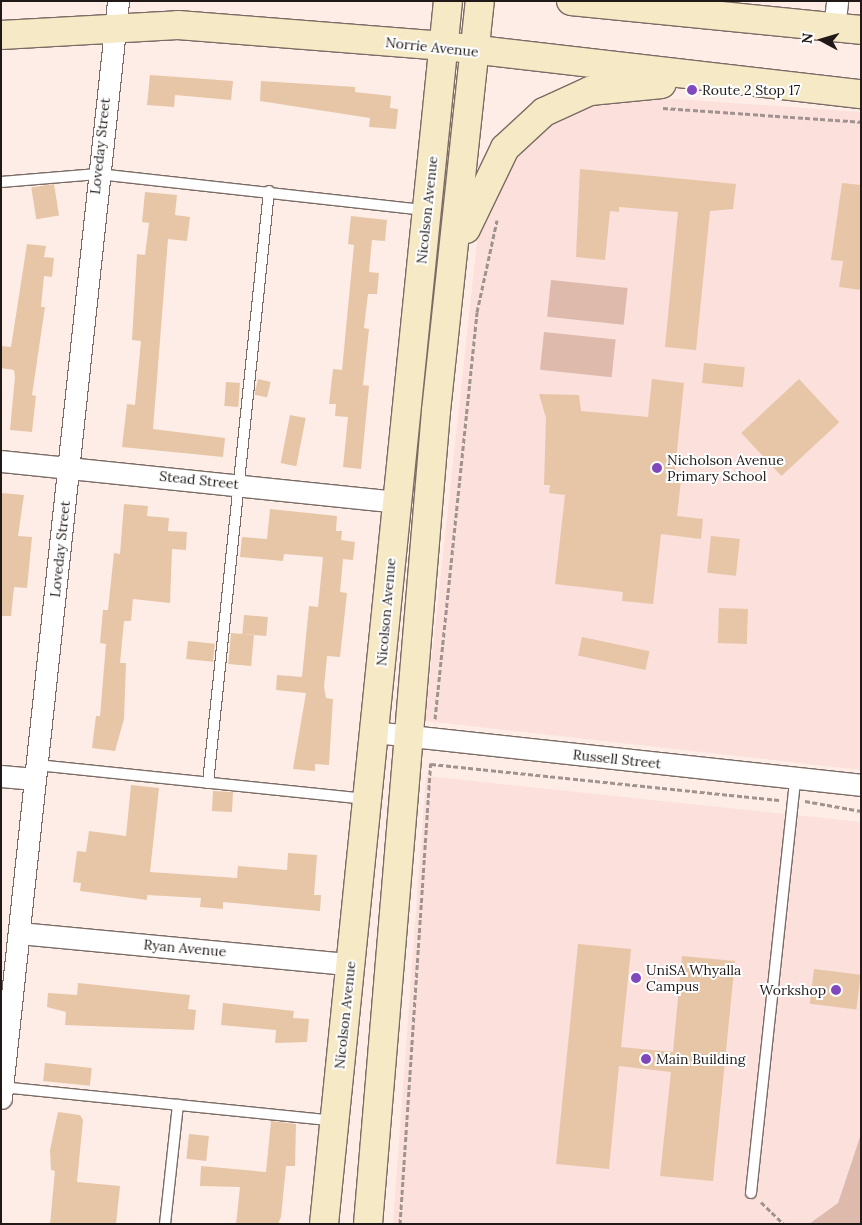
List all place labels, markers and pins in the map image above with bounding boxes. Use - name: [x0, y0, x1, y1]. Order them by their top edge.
- place label: Route 2 Stop 17: [702, 82, 800, 98]
- marker: Route 2 Stop 17: [686, 84, 698, 96]
- place label: Nicholson Avenue Primary School: [667, 452, 784, 484]
- marker: Nicholson Avenue Primary School: [651, 462, 663, 474]
- place label: UniSA Whyalla Campus: [646, 962, 741, 994]
- marker: UniSA Whyalla Campus: [630, 972, 642, 984]
- place label: Workshop: [759, 982, 826, 998]
- marker: Workshop: [830, 984, 842, 996]
- place label: Main Building: [656, 1051, 745, 1067]
- marker: Main Building: [640, 1053, 652, 1065]

